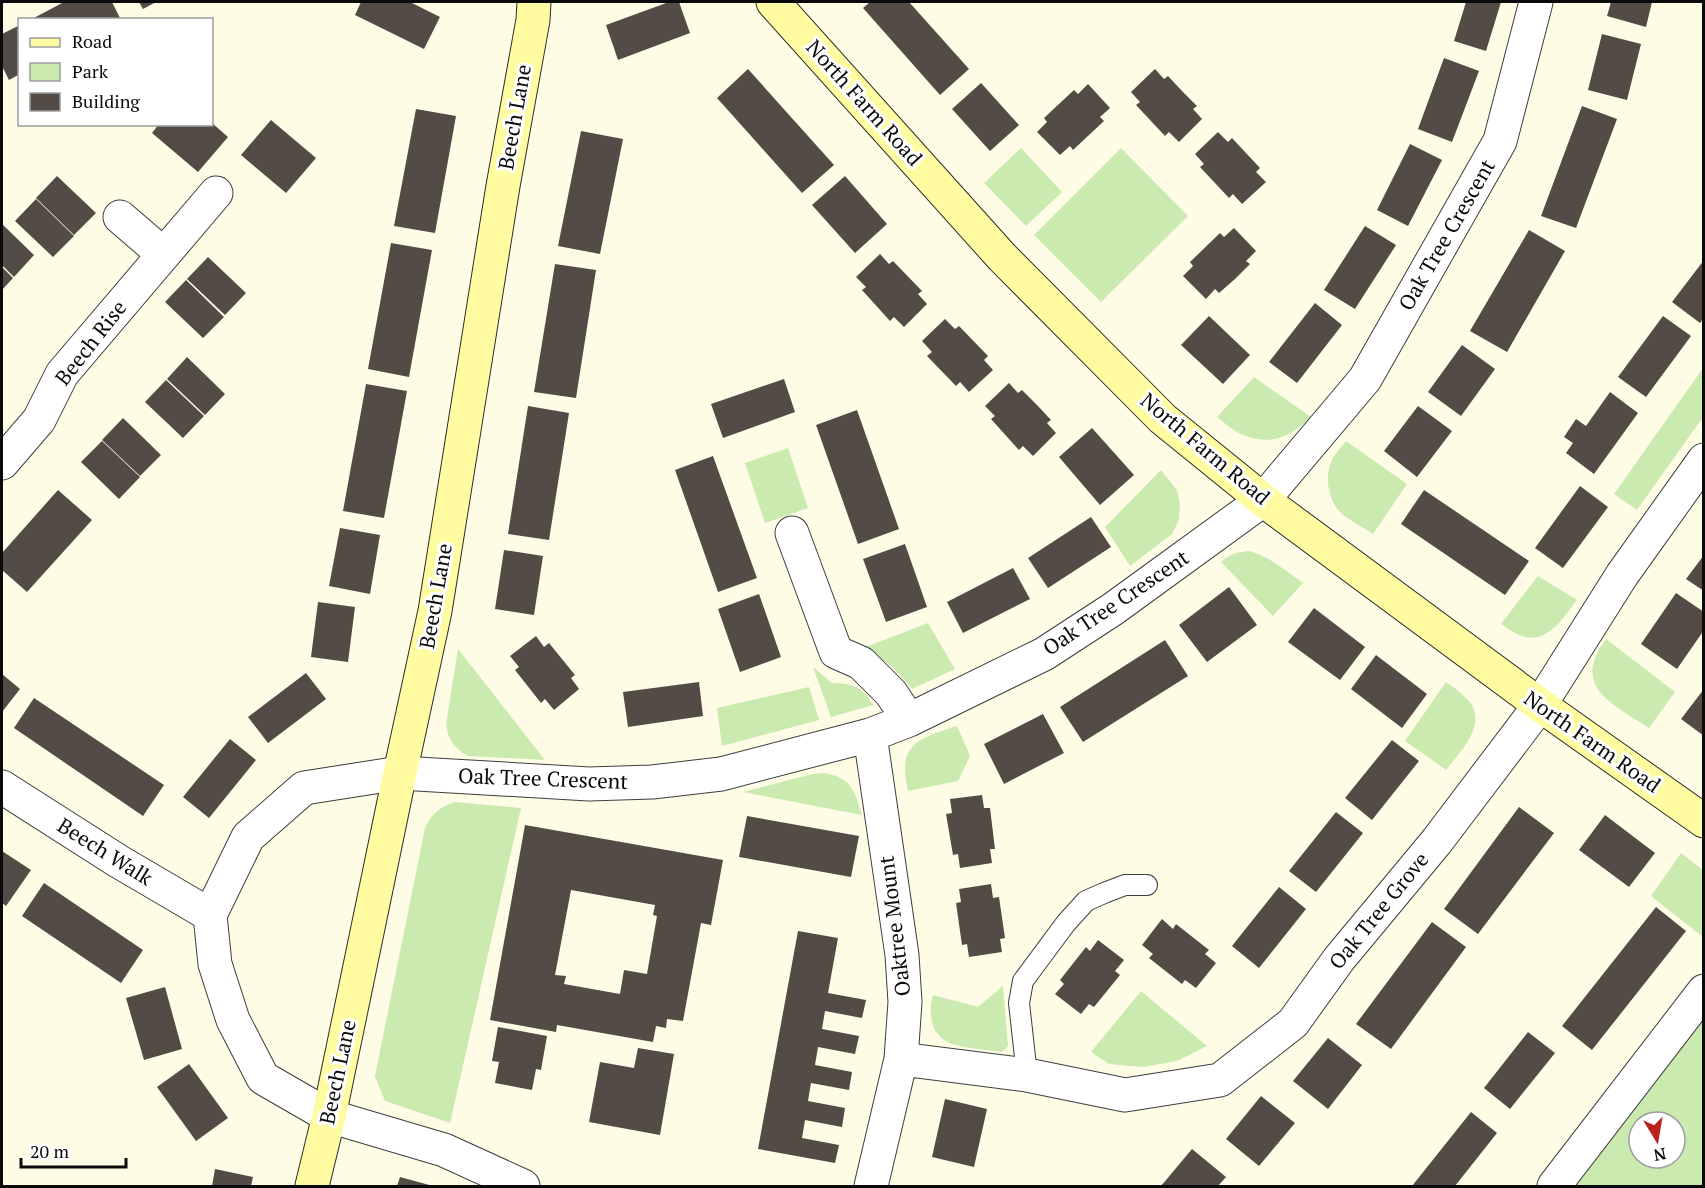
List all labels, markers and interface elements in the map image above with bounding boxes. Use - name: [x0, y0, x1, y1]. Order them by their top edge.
- legend: [18, 18, 213, 126]
- text: Road: [72, 29, 112, 53]
- street label: North Farm Road: [801, 33, 929, 172]
- text: Park: [72, 59, 109, 83]
- street label: Beech Lane: [491, 62, 537, 172]
- text: Building: [72, 89, 140, 113]
- street label: Oak Tree Crescent: [1391, 154, 1501, 315]
- street label: Beech Rise: [48, 294, 132, 391]
- street label: North Farm Road: [1135, 386, 1276, 511]
- street label: Beech Lane: [412, 541, 458, 651]
- street label: Oak Tree Crescent: [1037, 543, 1194, 661]
- street label: North Farm Road: [1519, 684, 1667, 799]
- street label: Oak Tree Crescent: [457, 761, 629, 795]
- street label: Beech Walk: [53, 811, 159, 892]
- street label: Oak Tree Grove: [1322, 846, 1434, 975]
- street label: Oaktree Mount: [871, 854, 917, 998]
- street label: Beech Lane: [312, 1017, 362, 1127]
- north arrow: [1627, 1110, 1687, 1170]
- scale bar: [21, 1131, 126, 1169]
- text: 20 m: [30, 1139, 70, 1163]
- text: N: [1652, 1143, 1668, 1167]

